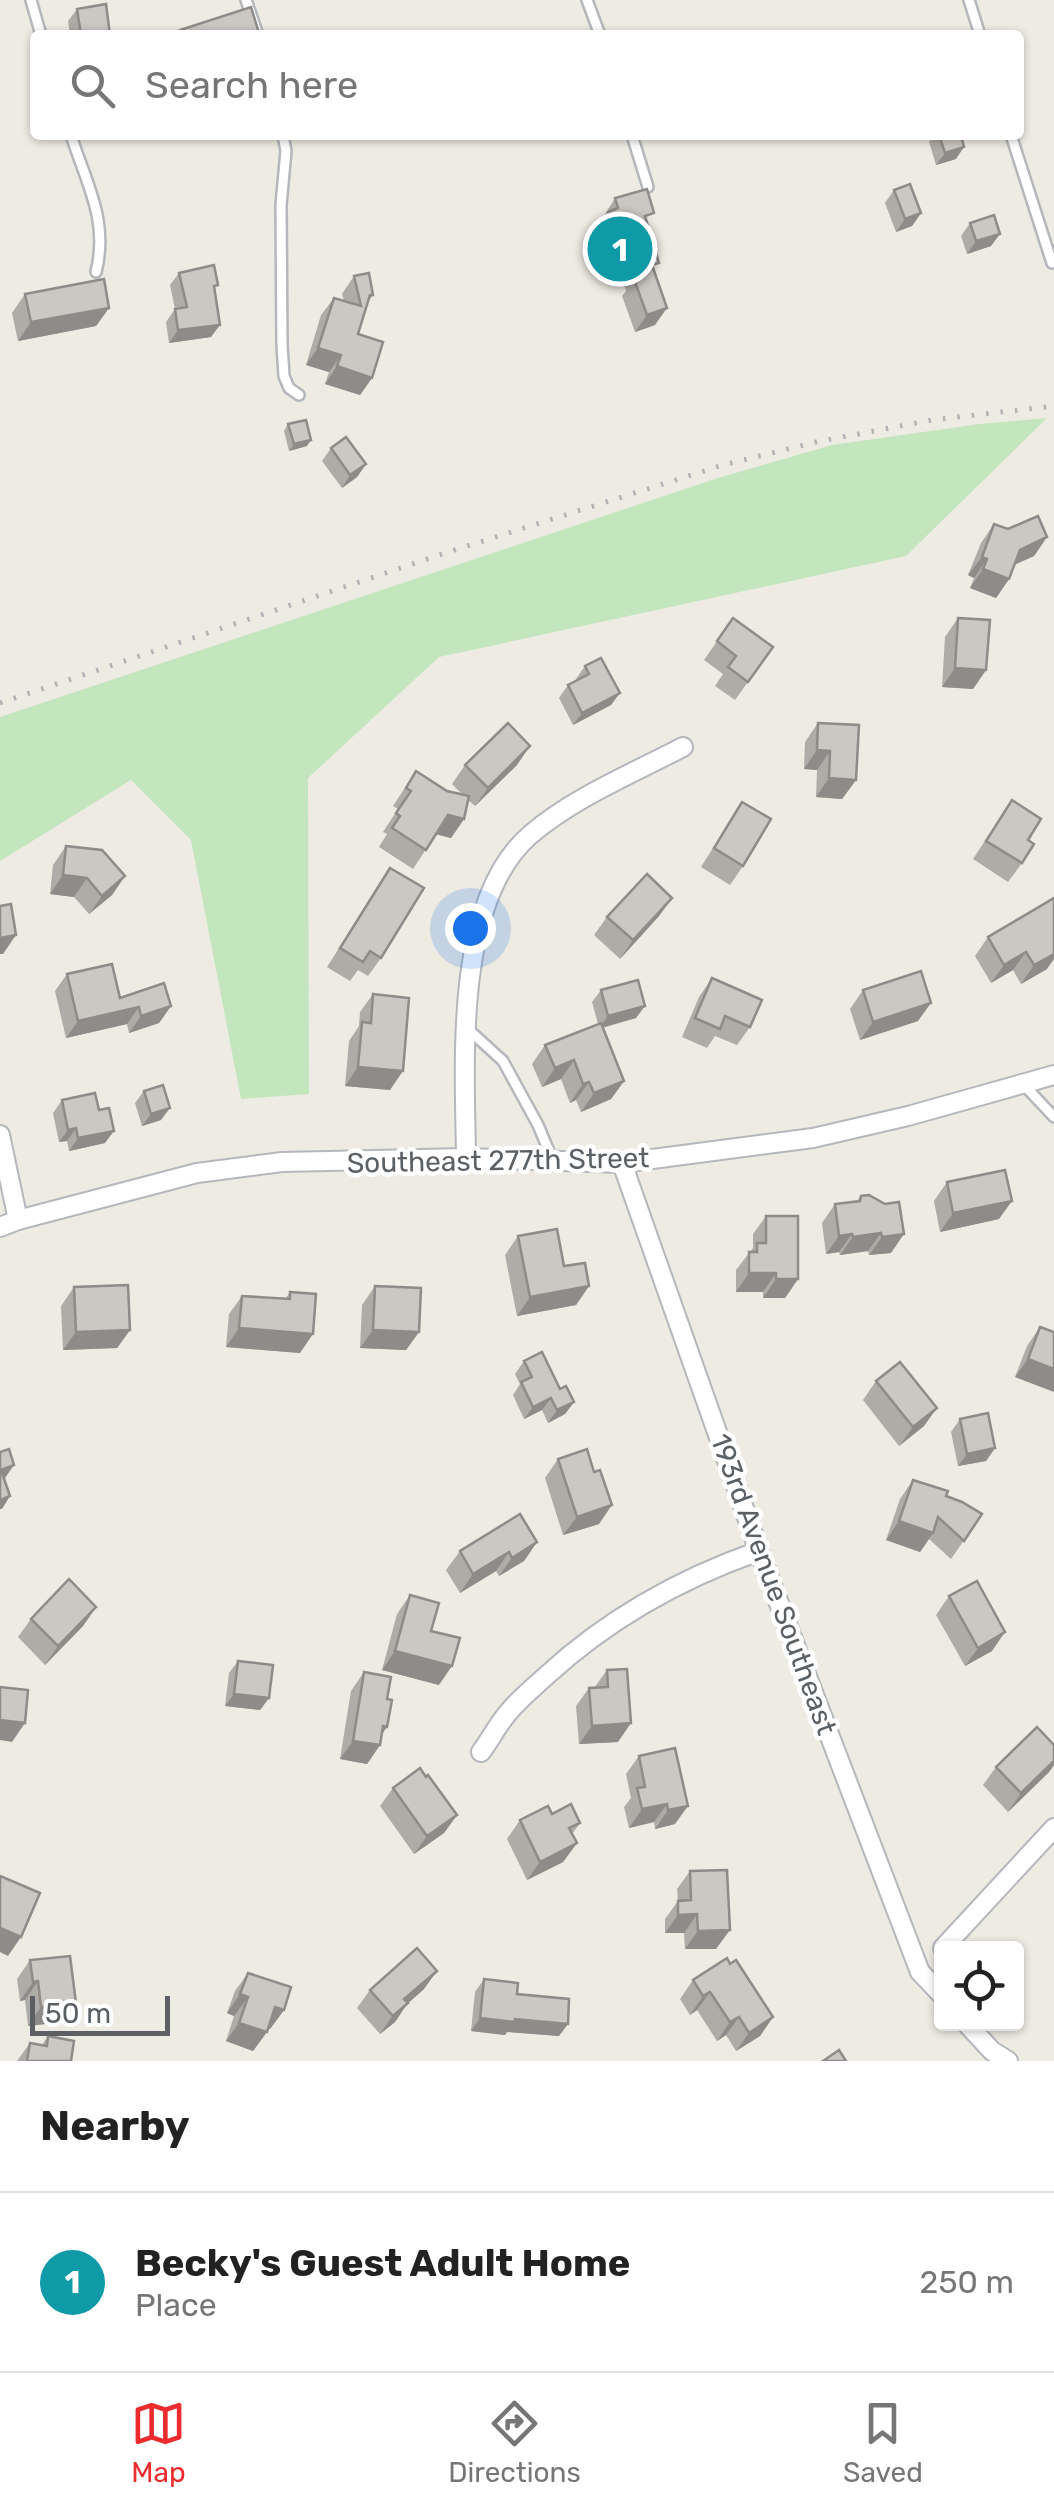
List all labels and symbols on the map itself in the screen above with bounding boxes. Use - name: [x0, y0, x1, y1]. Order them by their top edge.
- pin: 1: [588, 212, 652, 286]
- your location: [445, 903, 496, 954]
- street label: Southeast 277th Street: [346, 1141, 650, 1180]
- street label: 193rd Avenue Southeast: [704, 1429, 843, 1739]
- scale bar: [30, 1991, 170, 2036]

